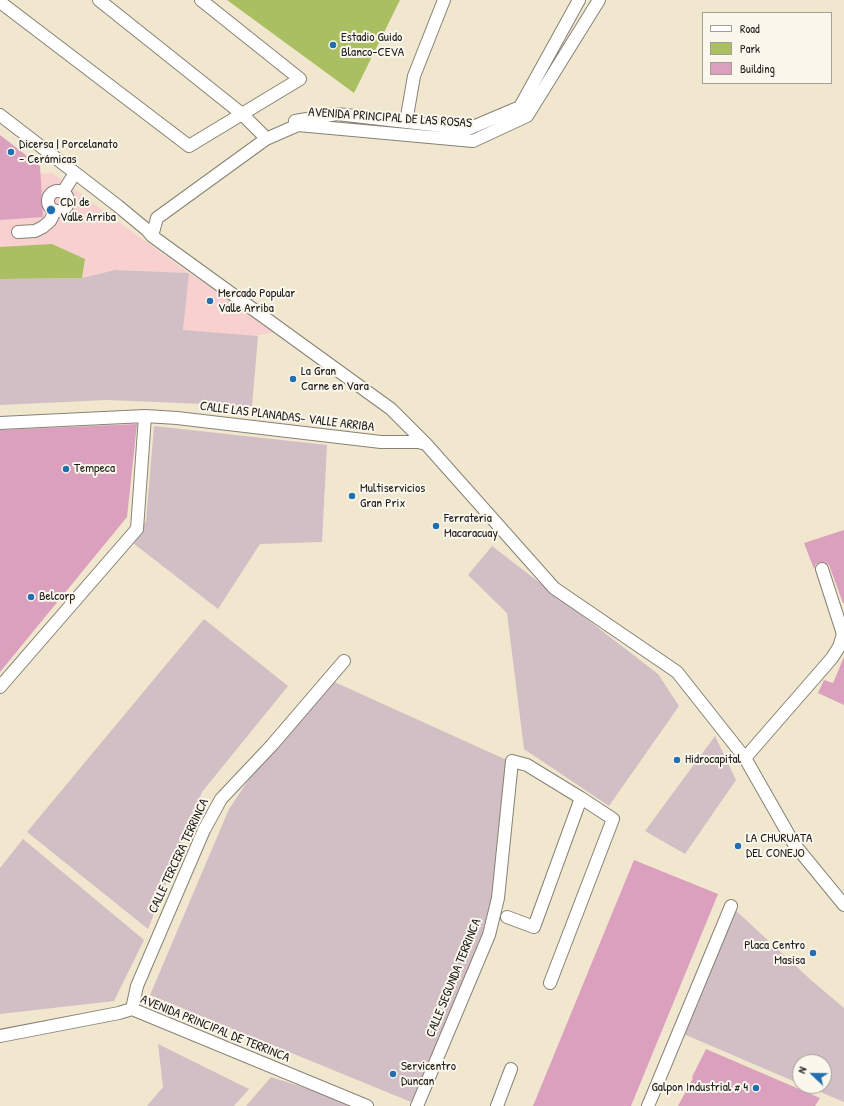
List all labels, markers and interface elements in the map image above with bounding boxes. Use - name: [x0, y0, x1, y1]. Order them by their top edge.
- legend: [702, 12, 832, 84]
- text: Road: [740, 20, 760, 37]
- place label: Estadio Guido Blanco-CEVA: [341, 30, 404, 61]
- marker: Estadio Guido Blanco-CEVA: [328, 40, 338, 50]
- text: Park: [740, 40, 760, 57]
- text: Building: [740, 60, 775, 77]
- street label: AVENIDA PRINCIPAL DE LAS ROSAS: [308, 104, 472, 132]
- place label: Dicersa | Porcelanato - Cerámicas: [19, 137, 118, 168]
- marker: Dicersa | Porcelanato - Cerámicas: [6, 147, 16, 157]
- place label: CDI de Valle Arriba: [60, 195, 116, 226]
- marker: CDI de Valle Arriba: [45, 204, 57, 216]
- place label: Mercado Popular Valle Arriba: [218, 286, 295, 317]
- marker: Mercado Popular Valle Arriba: [205, 296, 215, 306]
- place label: La Gran Carne en Vara: [301, 364, 369, 395]
- marker: La Gran Carne en Vara: [288, 374, 298, 384]
- street label: CALLE LAS PLANADAS- VALLE ARRIBA: [199, 399, 375, 435]
- place label: Tempeca: [74, 461, 115, 477]
- marker: Tempeca: [61, 464, 71, 474]
- place label: Multiservicios Gran Prix: [360, 481, 425, 512]
- marker: Multiservicios Gran Prix: [347, 491, 357, 501]
- place label: Ferrateria Macaracuay: [444, 511, 498, 542]
- marker: Ferrateria Macaracuay: [431, 521, 441, 531]
- place label: Belcorp: [39, 589, 75, 605]
- marker: Belcorp: [26, 592, 36, 602]
- place label: Hidrocapital: [685, 752, 741, 768]
- marker: Hidrocapital: [672, 755, 682, 765]
- street label: CALLE TERCERA TERRINCA: [146, 796, 212, 916]
- place label: LA CHURUATA DEL CONEJO: [746, 831, 812, 862]
- marker: LA CHURUATA DEL CONEJO: [733, 841, 743, 851]
- street label: CALLE SEGUNDA TERRINCA: [423, 916, 485, 1040]
- place label: Placa Centro Masisa: [744, 938, 805, 969]
- marker: Placa Centro Masisa: [808, 948, 818, 958]
- street label: AVENIDA PRINCIPAL DE TERRINCA: [138, 992, 292, 1066]
- north arrow: [792, 1054, 832, 1094]
- place label: Servicentro Duncan: [401, 1059, 456, 1090]
- text: N: [794, 1065, 809, 1075]
- marker: Servicentro Duncan: [388, 1069, 398, 1079]
- place label: Galpon Industrial # 4: [652, 1080, 748, 1096]
- marker: Galpon Industrial # 4: [751, 1083, 761, 1093]

